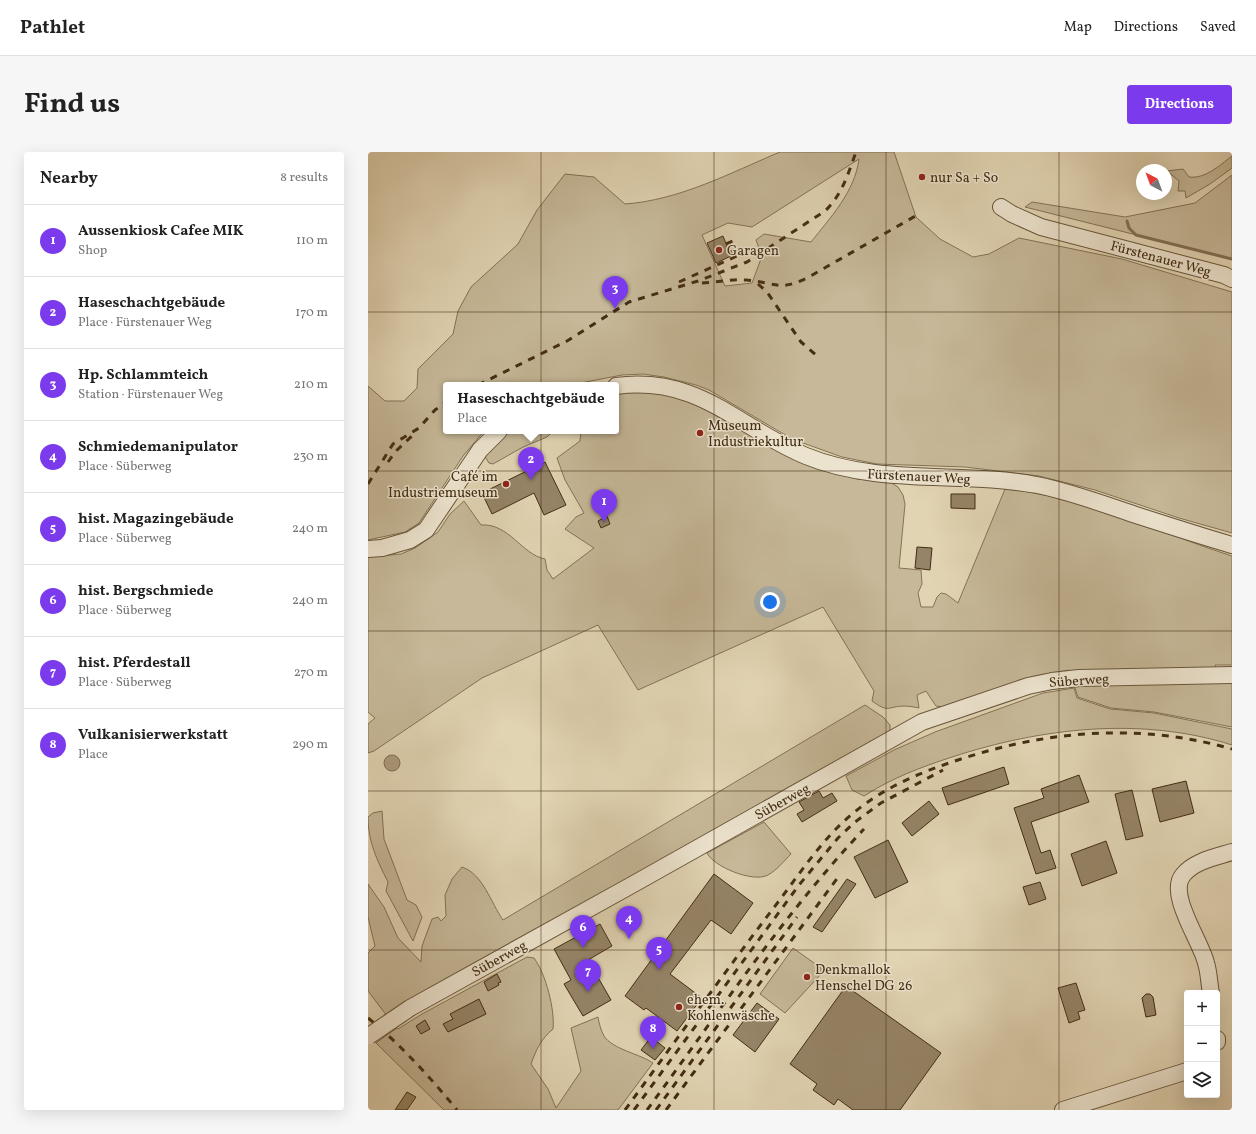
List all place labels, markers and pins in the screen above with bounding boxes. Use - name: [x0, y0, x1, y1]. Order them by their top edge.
- place label: nur Sa + So: [930, 169, 998, 188]
- marker: nur Sa + So: [917, 172, 927, 182]
- place label: Garagen: [727, 242, 779, 261]
- marker: Garagen: [714, 245, 724, 255]
- pin: 3: [602, 276, 628, 309]
- place label: Museum Industriekultur: [708, 417, 803, 452]
- marker: Museum Industriekultur: [695, 428, 705, 438]
- pin: 2: [518, 447, 544, 480]
- place label: Café im Industriemuseum: [388, 468, 498, 503]
- marker: Café im Industriemuseum: [501, 479, 511, 489]
- pin: 1: [591, 489, 617, 522]
- pin: 4: [616, 906, 642, 939]
- pin: 6: [570, 915, 596, 948]
- pin: 5: [646, 937, 672, 970]
- pin: 7: [575, 959, 601, 992]
- place label: Denkmallok Henschel DG 26: [815, 961, 912, 996]
- marker: Denkmallok Henschel DG 26: [802, 972, 812, 982]
- place label: ehem. Kohlenwäsche: [687, 991, 775, 1026]
- marker: ehem. Kohlenwäsche: [674, 1002, 684, 1012]
- pin: 8: [640, 1016, 666, 1049]

